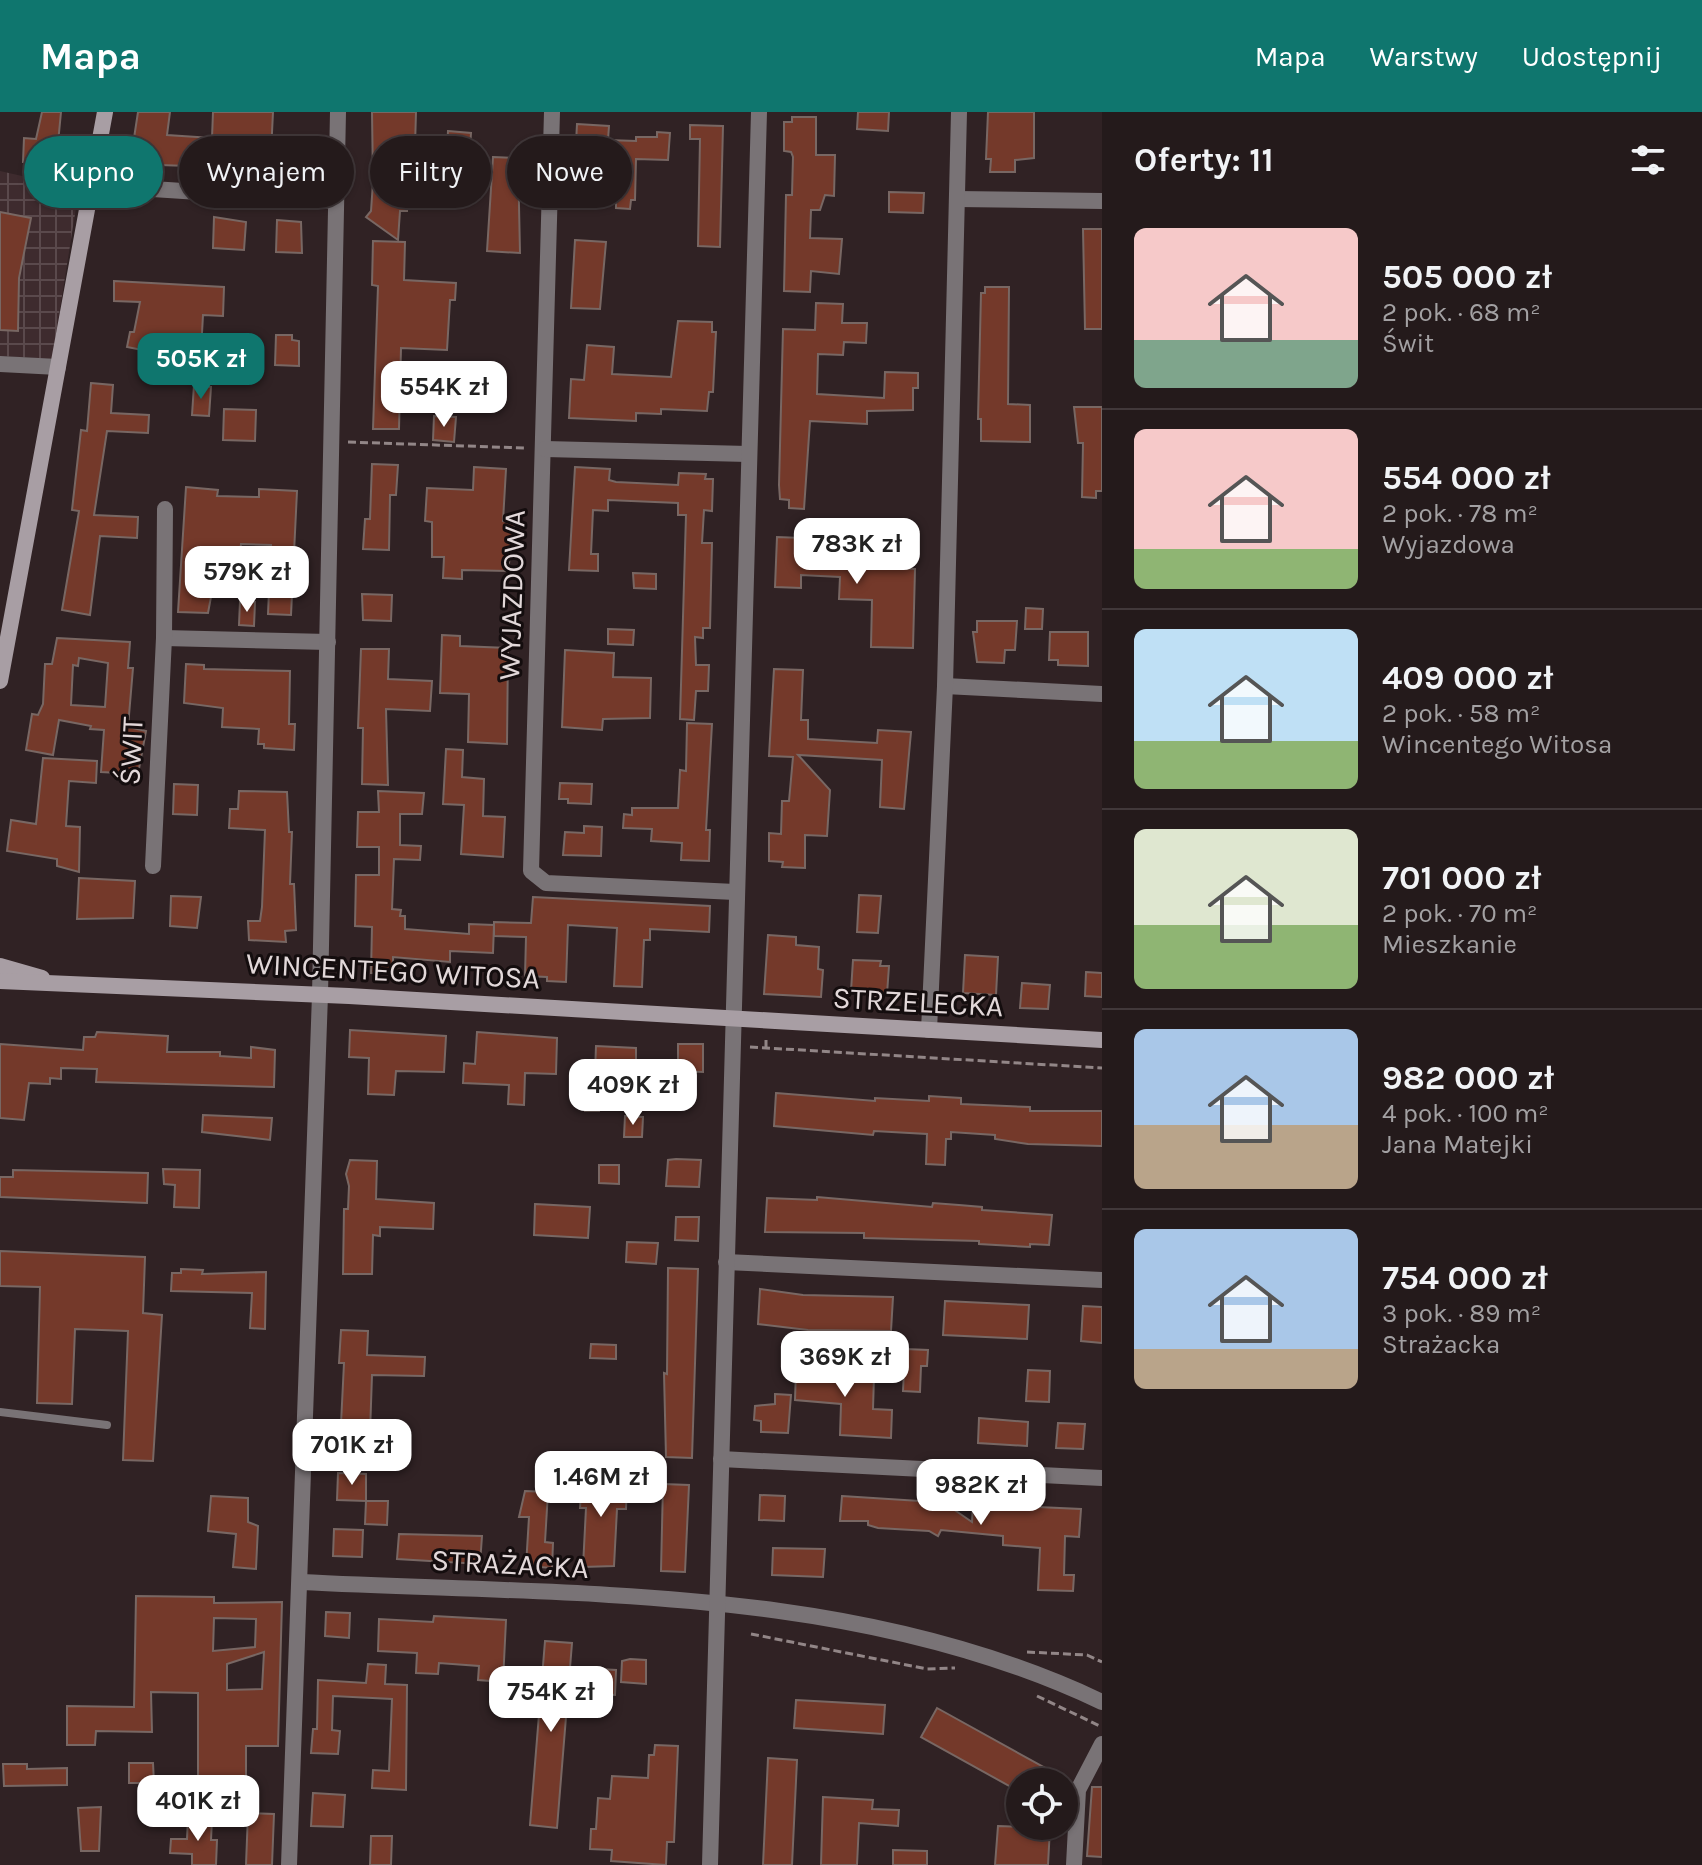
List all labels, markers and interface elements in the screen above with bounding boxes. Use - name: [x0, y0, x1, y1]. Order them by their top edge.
- text: Mapa: [40, 34, 141, 79]
- text: Mapa: [1255, 40, 1326, 73]
- text: Warstwy: [1370, 40, 1478, 73]
- text: Udostępnij: [1522, 40, 1662, 73]
- chip: Kupno: [24, 136, 163, 208]
- chip: Wynajem: [179, 136, 354, 208]
- chip: Filtry: [370, 136, 491, 208]
- chip: Nowe: [507, 136, 632, 208]
- icon: filters: [1626, 138, 1670, 182]
- text: Oferty: 11: [1134, 140, 1274, 180]
- text: 505 000 zł: [1382, 257, 1552, 297]
- icon: home: [1198, 260, 1294, 356]
- text: 2 pok. · 68 m²: [1382, 297, 1541, 328]
- text: Świt: [1382, 328, 1434, 359]
- pin: 505K zł: [127, 333, 275, 401]
- text: 505K zł: [155, 343, 247, 374]
- pin: 554K zł: [370, 361, 518, 429]
- text: 554K zł: [399, 371, 489, 402]
- text: 554 000 zł: [1382, 458, 1551, 498]
- icon: home: [1198, 461, 1294, 557]
- text: 2 pok. · 78 m²: [1382, 498, 1538, 529]
- street label: WYJAZDOWA: [491, 509, 533, 681]
- pin: 783K zł: [783, 518, 931, 586]
- text: 783K zł: [812, 528, 902, 559]
- text: Wyjazdowa: [1382, 529, 1515, 560]
- pin: 579K zł: [173, 546, 321, 614]
- text: 579K zł: [203, 556, 291, 587]
- text: 409 000 zł: [1382, 658, 1553, 698]
- icon: home: [1198, 661, 1294, 757]
- text: 2 pok. · 58 m²: [1382, 698, 1541, 729]
- street label: ŚWIT: [111, 716, 151, 786]
- text: Wincentego Witosa: [1382, 729, 1612, 760]
- text: 701 000 zł: [1382, 858, 1541, 898]
- icon: home: [1198, 861, 1294, 957]
- text: 2 pok. · 70 m²: [1382, 898, 1538, 929]
- text: Mieszkanie: [1382, 929, 1517, 960]
- street label: WINCENTEGO WITOSA: [245, 945, 541, 997]
- street label: STRZELECKA: [832, 980, 1004, 1024]
- text: 982 000 zł: [1382, 1058, 1554, 1098]
- pin: 409K zł: [559, 1059, 707, 1127]
- icon: home: [1198, 1061, 1294, 1157]
- text: 409K zł: [587, 1069, 679, 1100]
- text: 4 pok. · 100 m²: [1382, 1098, 1549, 1129]
- text: Jana Matejki: [1382, 1129, 1533, 1160]
- text: 754 000 zł: [1382, 1258, 1548, 1298]
- icon: home: [1198, 1261, 1294, 1357]
- text: 3 pok. · 89 m²: [1382, 1298, 1541, 1329]
- text: Strażacka: [1382, 1329, 1500, 1360]
- pin: 369K zł: [771, 1331, 919, 1399]
- text: 369K zł: [799, 1341, 891, 1372]
- pin: 701K zł: [278, 1419, 426, 1487]
- text: 701K zł: [310, 1429, 394, 1460]
- pin: 1.46M zł: [518, 1451, 684, 1519]
- pin: 982K zł: [907, 1459, 1055, 1527]
- text: 1.46M zł: [553, 1461, 649, 1492]
- text: 982K zł: [935, 1469, 1027, 1500]
- street label: STRAŻACKA: [430, 1542, 590, 1586]
- pin: 754K zł: [477, 1666, 625, 1734]
- text: 754K zł: [507, 1676, 595, 1707]
- map controls: [1006, 1768, 1078, 1840]
- button: locate: [1006, 1768, 1078, 1840]
- pin: 401K zł: [124, 1775, 272, 1843]
- text: 401K zł: [155, 1785, 241, 1816]

